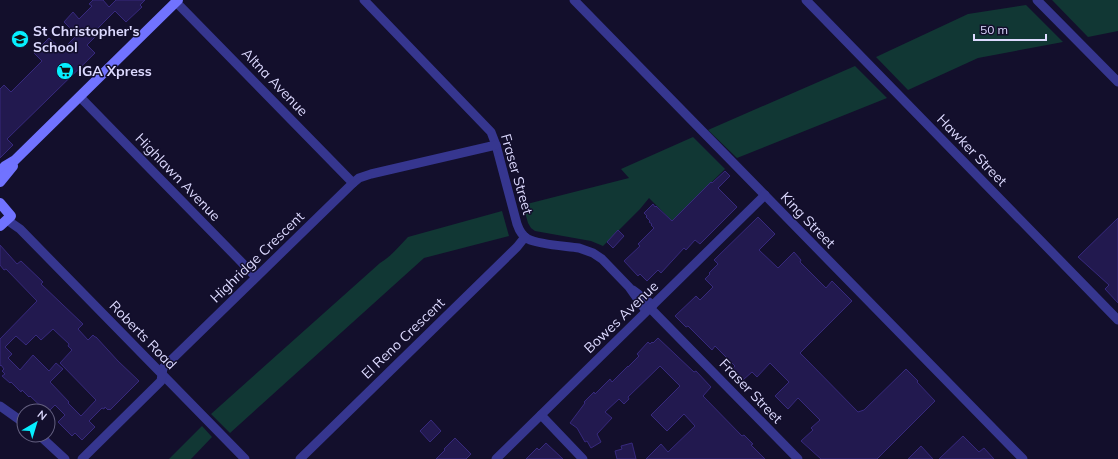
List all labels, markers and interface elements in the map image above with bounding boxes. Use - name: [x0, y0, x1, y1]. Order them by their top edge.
- scale bar: [974, 16, 1046, 42]
- place label: St Christopher's School: [33, 22, 139, 56]
- text: 50 m: [980, 22, 1008, 37]
- school or university icon: St Christopher's School: [10, 29, 30, 49]
- street label: Altna Avenue: [238, 44, 312, 120]
- supermarket icon: IGA Xpress: [55, 61, 75, 81]
- place label: IGA Xpress: [78, 62, 152, 80]
- street label: Hawker Street: [933, 110, 1011, 190]
- street label: Highlawn Avenue: [132, 129, 224, 225]
- street label: Fraser Street: [497, 132, 537, 217]
- street label: King Street: [777, 188, 839, 252]
- street label: Highridge Crescent: [206, 207, 308, 306]
- street label: Bowes Avenue: [580, 277, 662, 357]
- street label: El Reno Crescent: [358, 294, 448, 382]
- street label: Roberts Road: [106, 297, 180, 373]
- street label: Fraser Street: [716, 355, 786, 427]
- north arrow: [16, 403, 56, 443]
- text: N: [35, 407, 50, 423]

